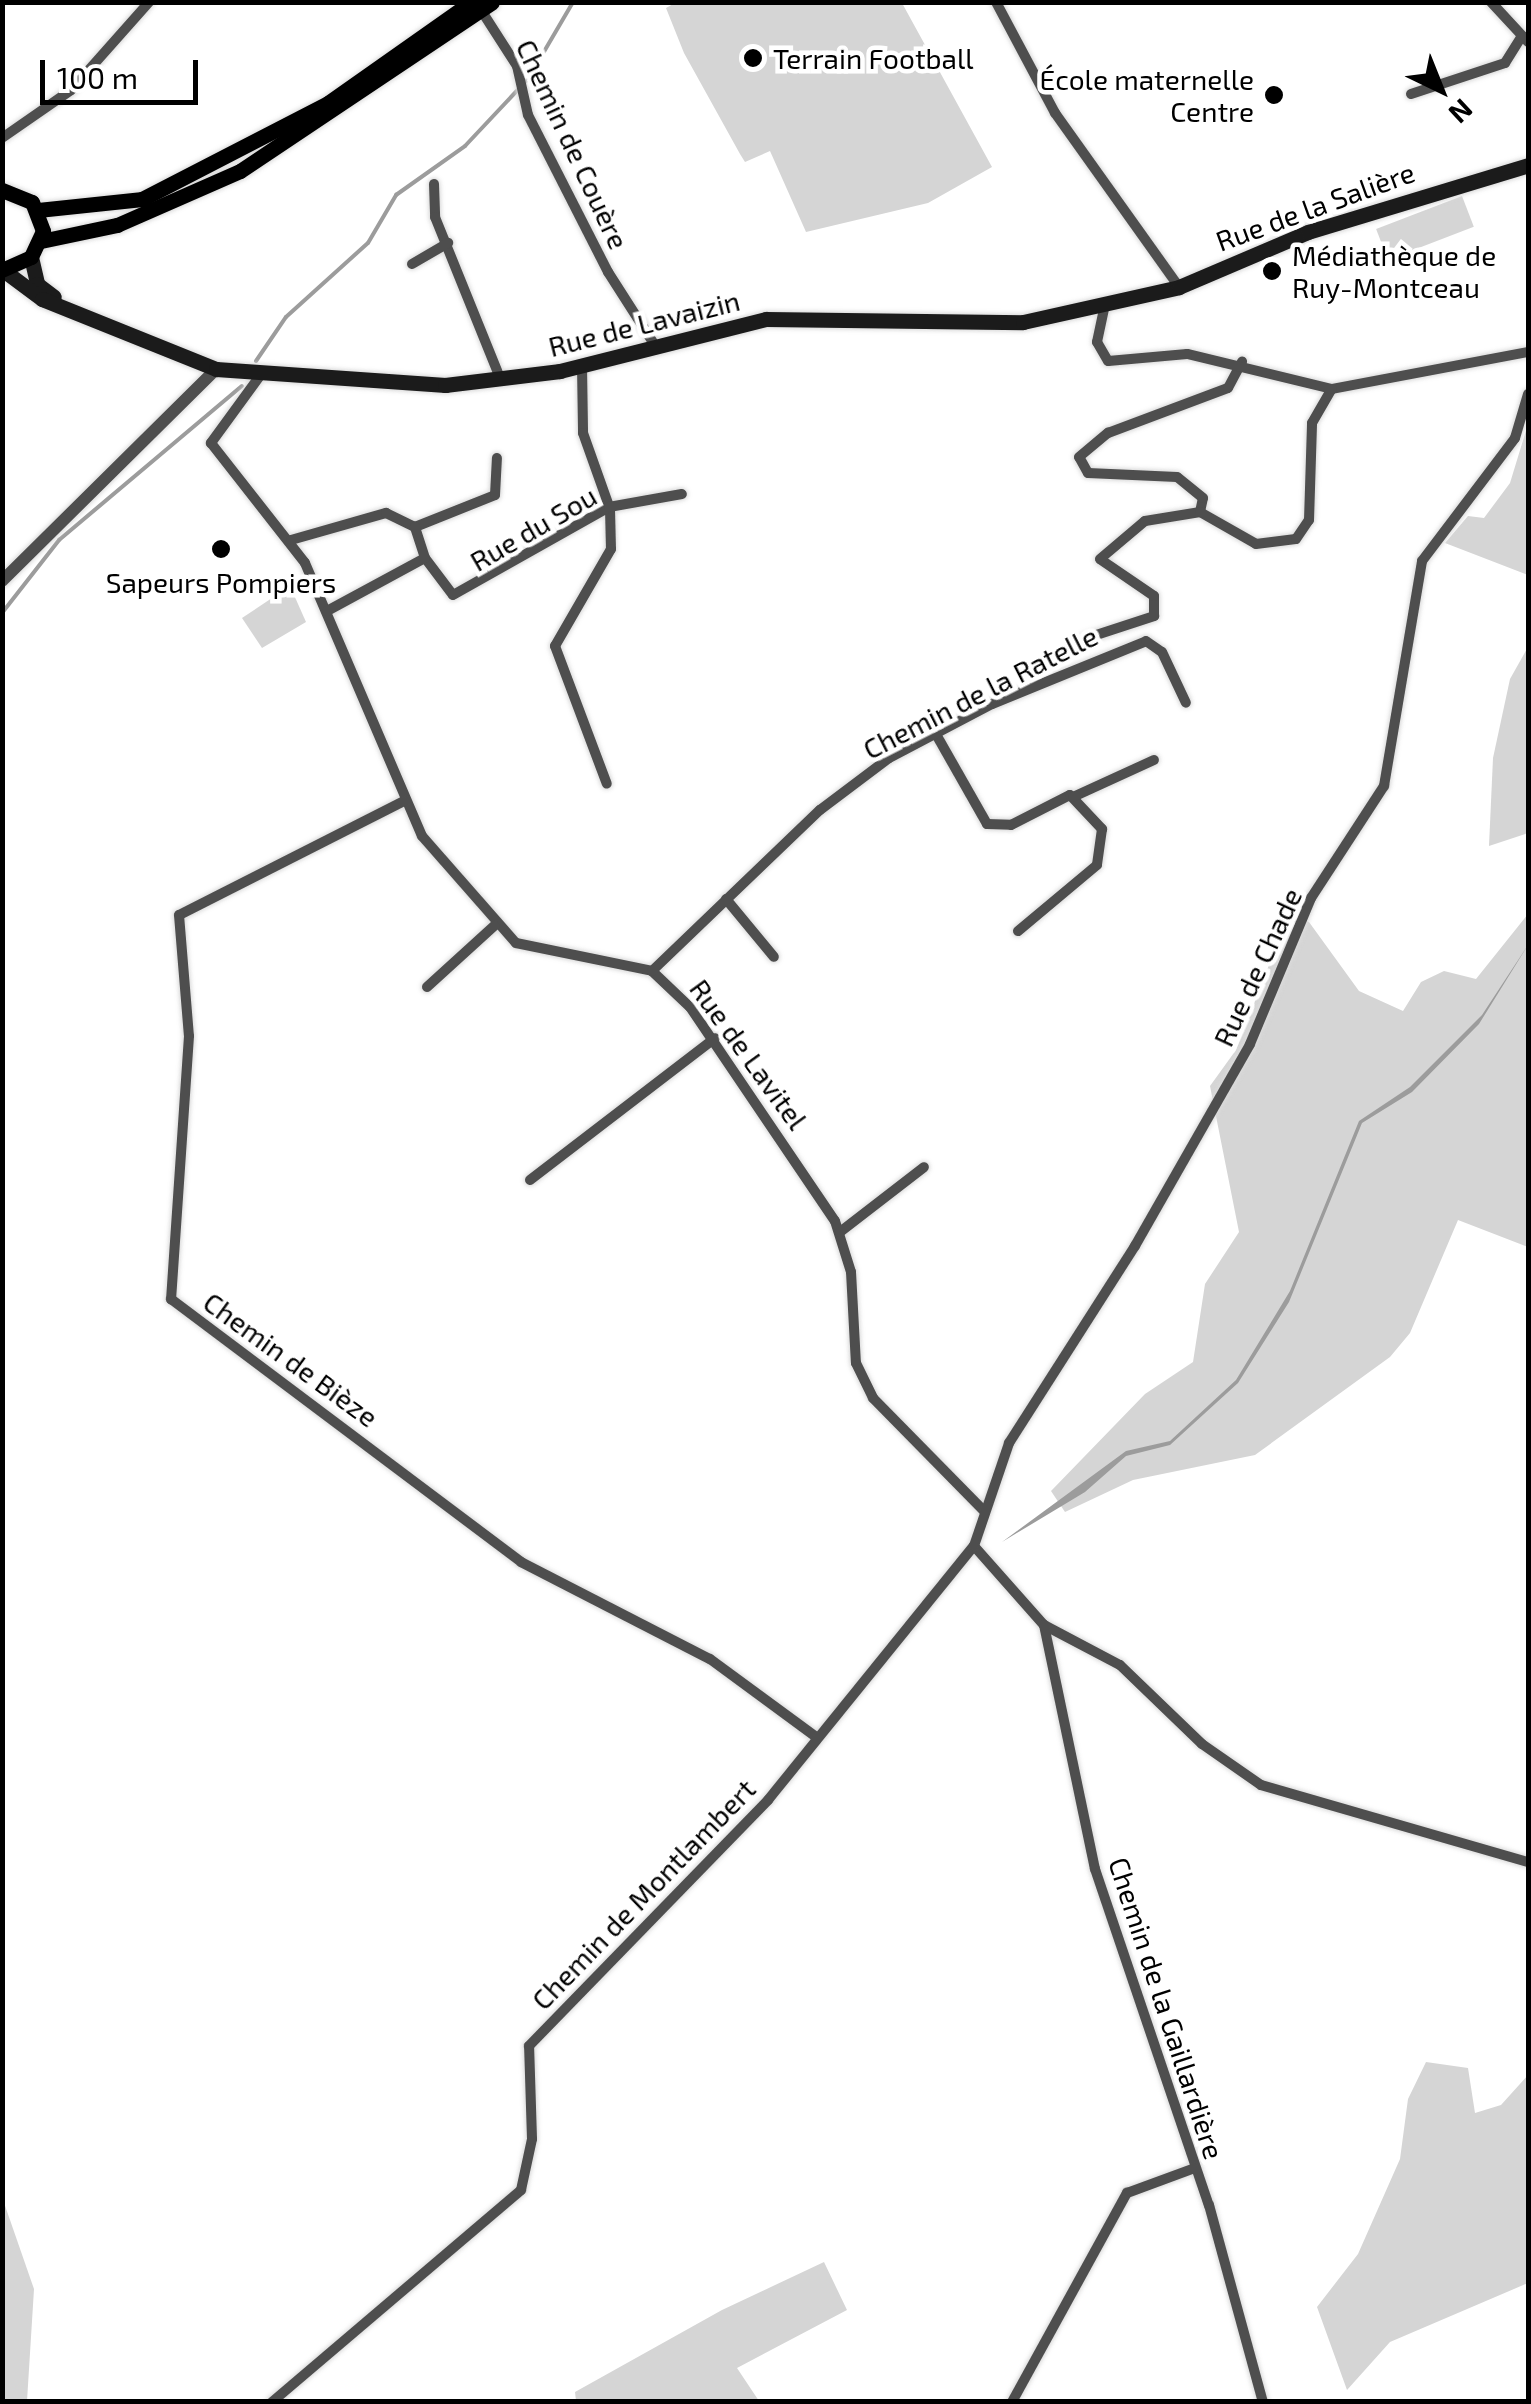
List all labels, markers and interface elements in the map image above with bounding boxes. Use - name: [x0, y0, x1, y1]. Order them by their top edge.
- street label: Chemin de Couère: [510, 34, 636, 254]
- scale bar: [45, 40, 202, 102]
- north arrow: [1391, 40, 1491, 140]
- place label: Terrain Football: [773, 41, 974, 75]
- marker: Terrain Football: [742, 47, 764, 69]
- text: 100 m: [57, 59, 138, 95]
- place label: École maternelle Centre: [1040, 62, 1254, 128]
- marker: École maternelle Centre: [1263, 84, 1285, 106]
- text: N: [1442, 93, 1480, 131]
- street label: Rue de la Salière: [1211, 154, 1419, 258]
- place label: Médiathèque de Ruy-Montceau: [1292, 238, 1496, 304]
- marker: Médiathèque de Ruy-Montceau: [1261, 260, 1283, 282]
- street label: Rue de Lavaizin: [545, 283, 743, 363]
- street label: Rue du Sou: [464, 478, 602, 578]
- marker: Sapeurs Pompiers: [210, 538, 232, 560]
- place label: Sapeurs Pompiers: [106, 565, 336, 599]
- street label: Chemin de la Ratelle: [857, 618, 1103, 766]
- street label: Rue de Chade: [1206, 883, 1308, 1051]
- street label: Rue de Lavitel: [683, 972, 815, 1136]
- street label: Chemin de Bièze: [197, 1285, 385, 1433]
- street label: Chemin de Montlambert: [524, 1772, 762, 2016]
- street label: Chemin de la Gaillardière: [1102, 1853, 1232, 2163]

